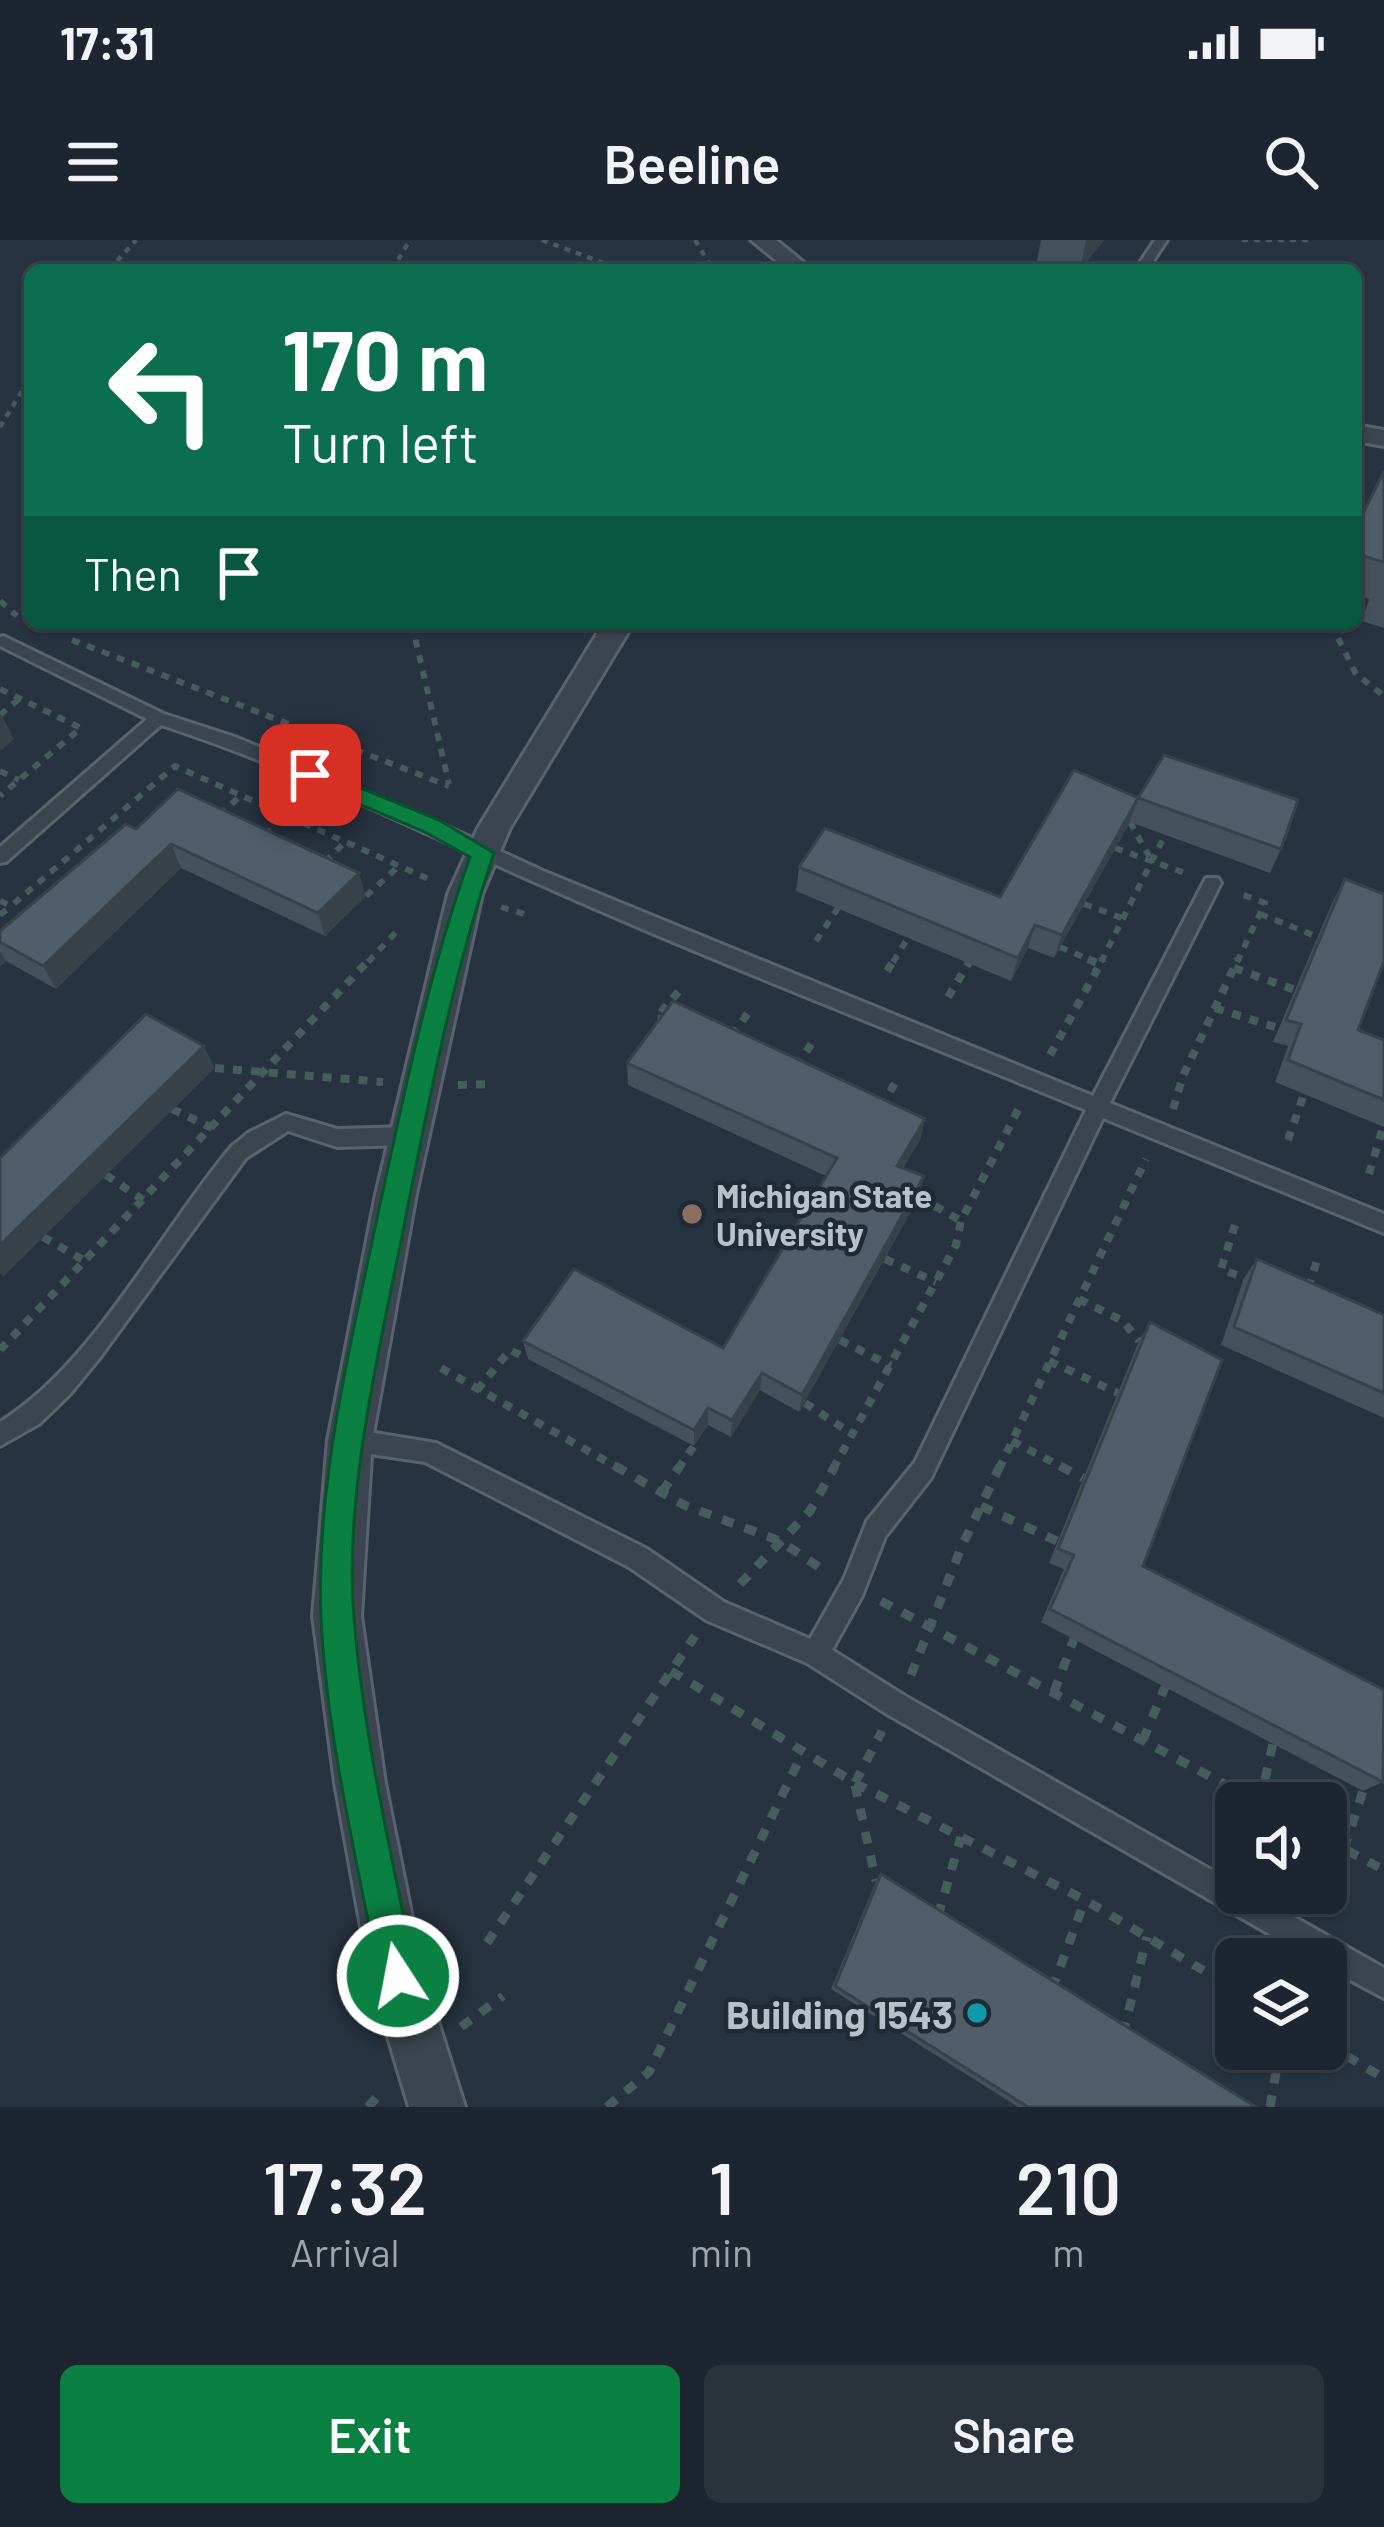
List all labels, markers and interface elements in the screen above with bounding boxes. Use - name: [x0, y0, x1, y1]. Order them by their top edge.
- text: 17:31: [60, 15, 155, 69]
- icon: menu: [60, 129, 126, 195]
- icon: search: [1258, 129, 1324, 195]
- text: Beeline: [603, 130, 781, 195]
- text: 170 m: [282, 307, 488, 408]
- icon: left: [84, 312, 240, 468]
- text: Turn left: [282, 409, 479, 474]
- icon: arrive: [206, 540, 272, 606]
- text: Then: [84, 546, 182, 600]
- pin: [259, 724, 361, 826]
- icon: arrive: [277, 742, 343, 808]
- place label: Michigan State University: [716, 1175, 932, 1253]
- marker: Michigan State University: [679, 1201, 705, 1227]
- map controls: [1215, 1782, 1347, 2070]
- button: sound: [1215, 1782, 1347, 1914]
- position arrow: [335, 1913, 461, 2039]
- button: layers: [1215, 1938, 1347, 2070]
- place label: Building 1543: [726, 1990, 953, 2037]
- marker: Building 1543: [964, 2000, 990, 2026]
- text: 17:32: [263, 2143, 427, 2229]
- text: 1: [709, 2143, 734, 2229]
- text: 210: [1016, 2143, 1121, 2229]
- text: Arrival: [290, 2228, 399, 2275]
- text: min: [690, 2228, 753, 2275]
- text: m: [1052, 2228, 1085, 2275]
- button: Exit: [60, 2365, 680, 2503]
- button: Share: [704, 2365, 1324, 2503]

